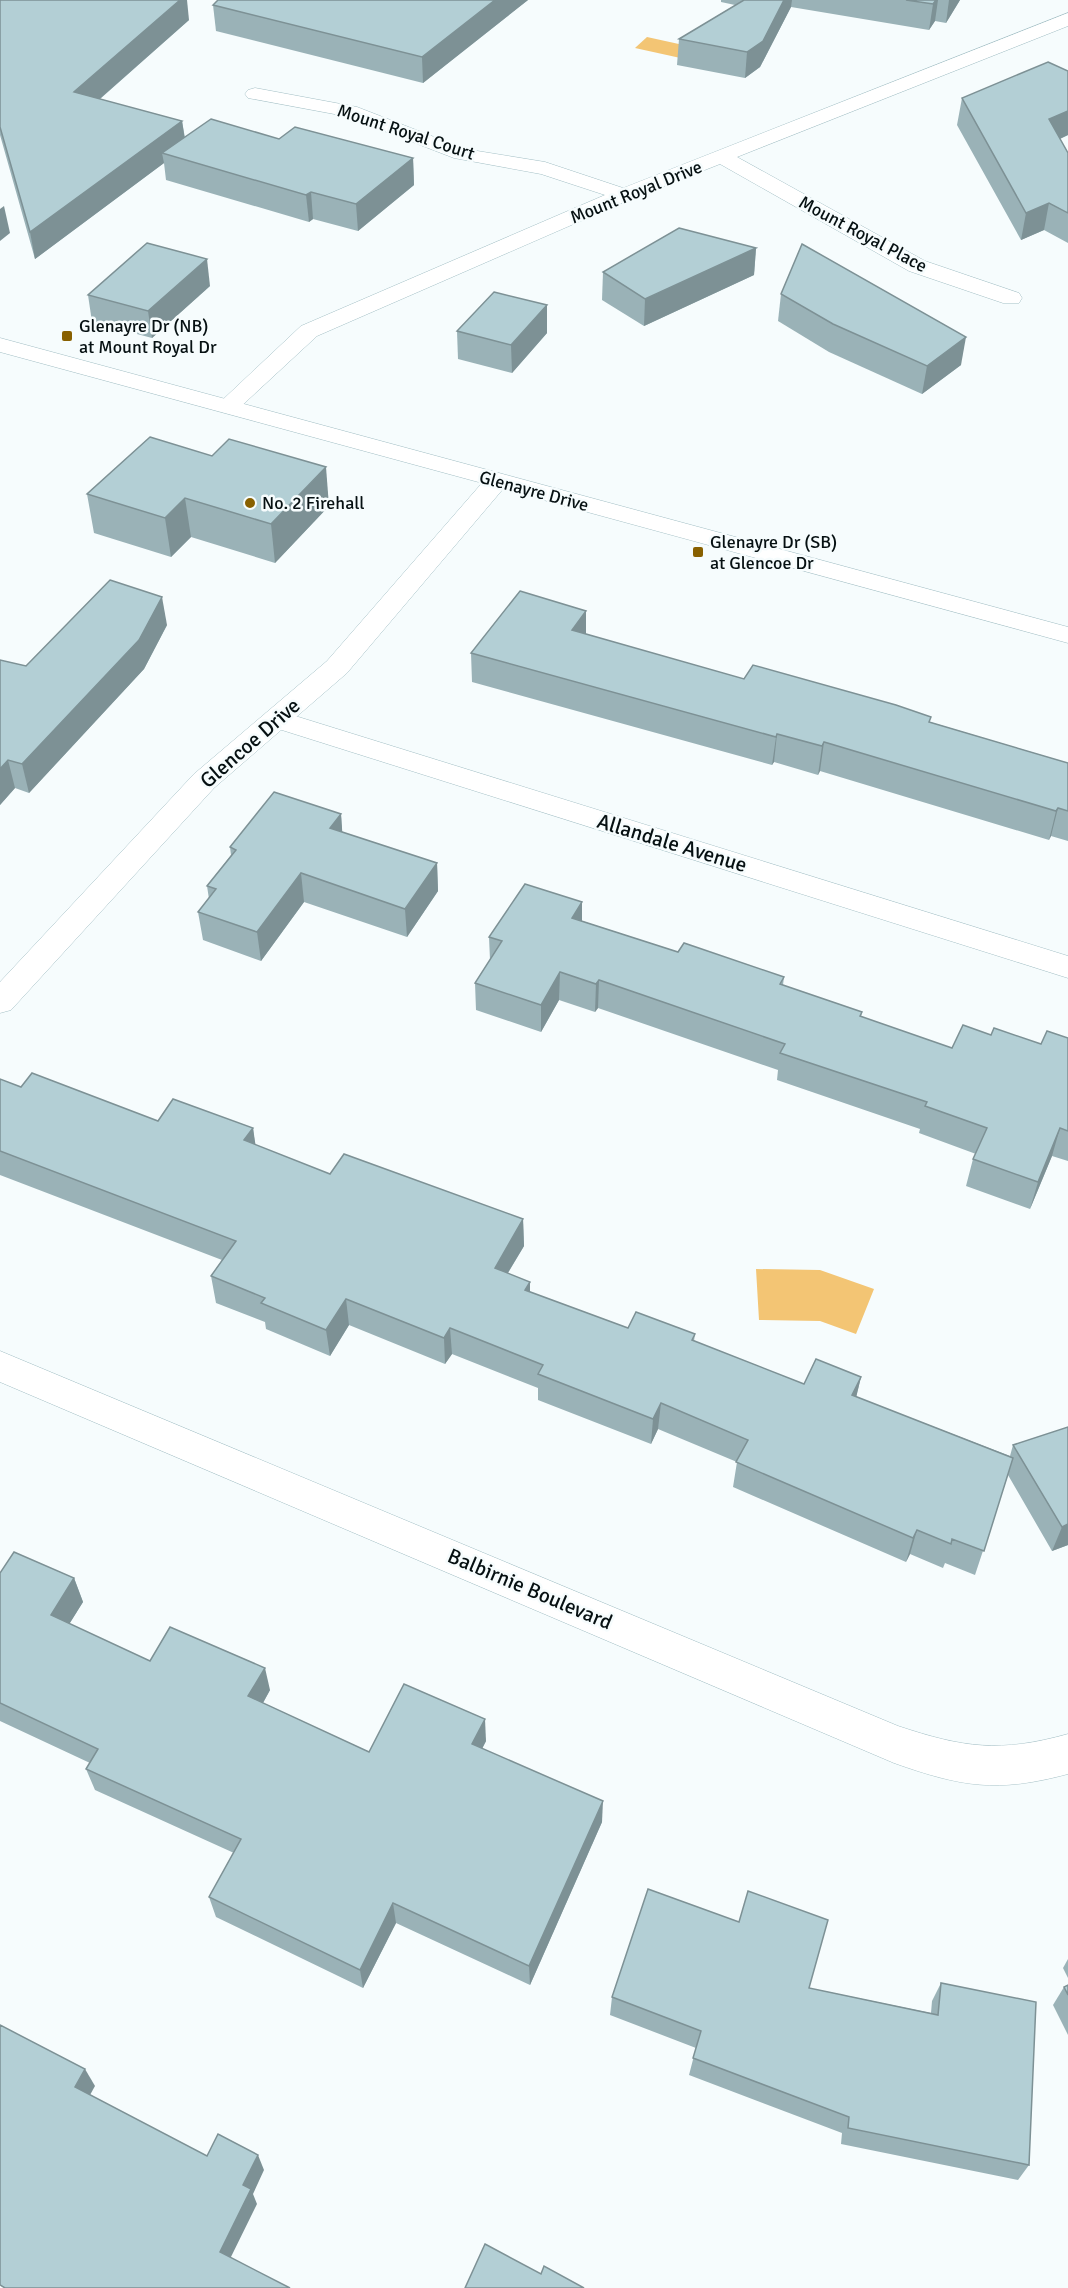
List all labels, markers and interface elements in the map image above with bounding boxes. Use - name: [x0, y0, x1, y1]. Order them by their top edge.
- street label: Mount Royal Court: [334, 99, 478, 165]
- street label: Mount Royal Drive: [567, 156, 705, 228]
- street label: Mount Royal Place: [795, 191, 931, 277]
- place label: Glenayre Dr (NB) at Mount Royal Dr: [79, 315, 217, 358]
- marker: Glenayre Dr (NB) at Mount Royal Dr: [60, 329, 74, 343]
- street label: Glenayre Drive: [477, 466, 591, 516]
- place label: No. 2 Firehall: [262, 492, 365, 514]
- marker: No. 2 Firehall: [243, 496, 257, 510]
- place label: Glenayre Dr (SB) at Glencoe Dr: [710, 531, 837, 574]
- marker: Glenayre Dr (SB) at Glencoe Dr: [691, 545, 705, 559]
- street label: Glencoe Drive: [195, 692, 305, 794]
- street label: Allandale Avenue: [594, 808, 750, 878]
- street label: Balbirnie Boulevard: [444, 1543, 616, 1635]

